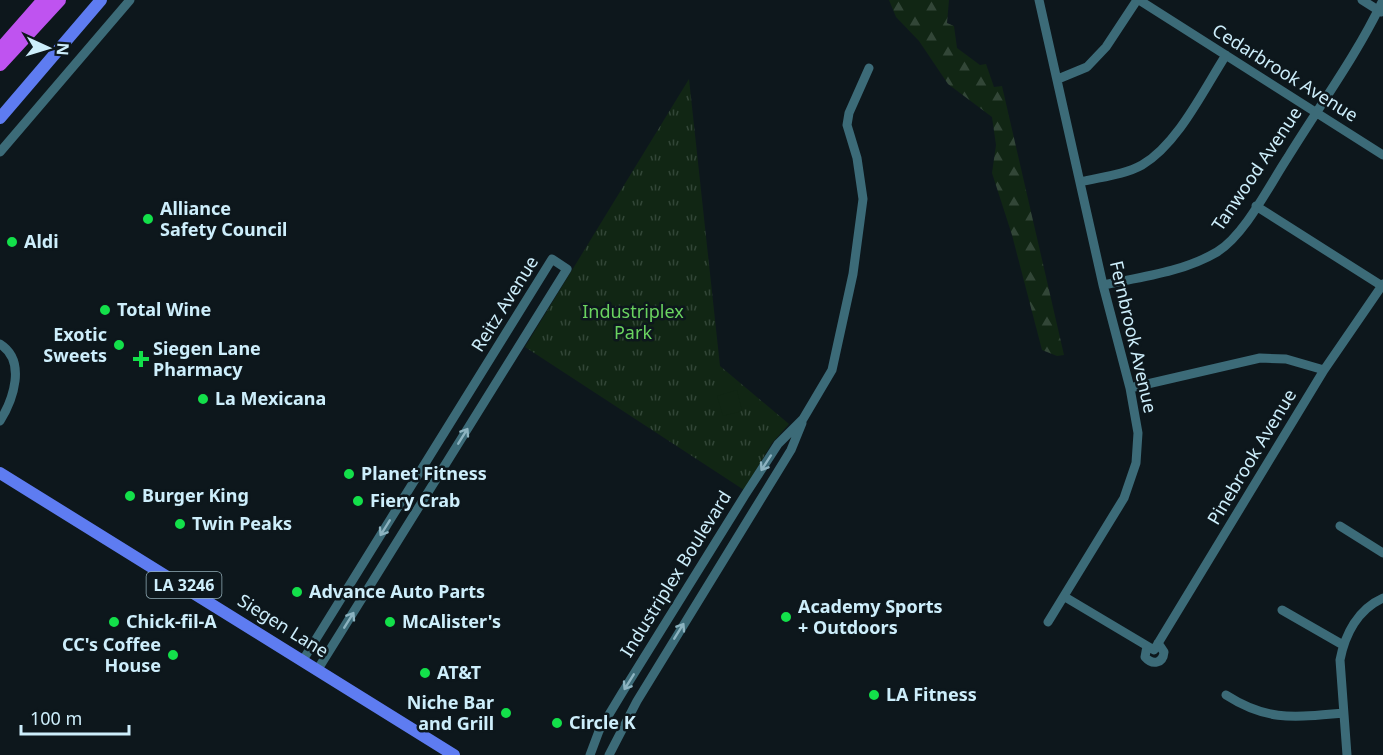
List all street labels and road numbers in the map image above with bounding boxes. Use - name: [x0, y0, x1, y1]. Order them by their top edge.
- street label: Cedarbrook Avenue: [1208, 18, 1363, 127]
- street label: Tanwood Avenue: [1206, 102, 1307, 235]
- street label: Reitz Avenue: [465, 251, 543, 356]
- street label: Fernbrook Avenue: [1105, 258, 1163, 415]
- street label: Pinebrook Avenue: [1201, 384, 1301, 529]
- street label: Industriplex Boulevard: [614, 486, 736, 661]
- road number: LA 3246: [146, 572, 222, 598]
- street label: Siegen Lane: [234, 588, 333, 662]

